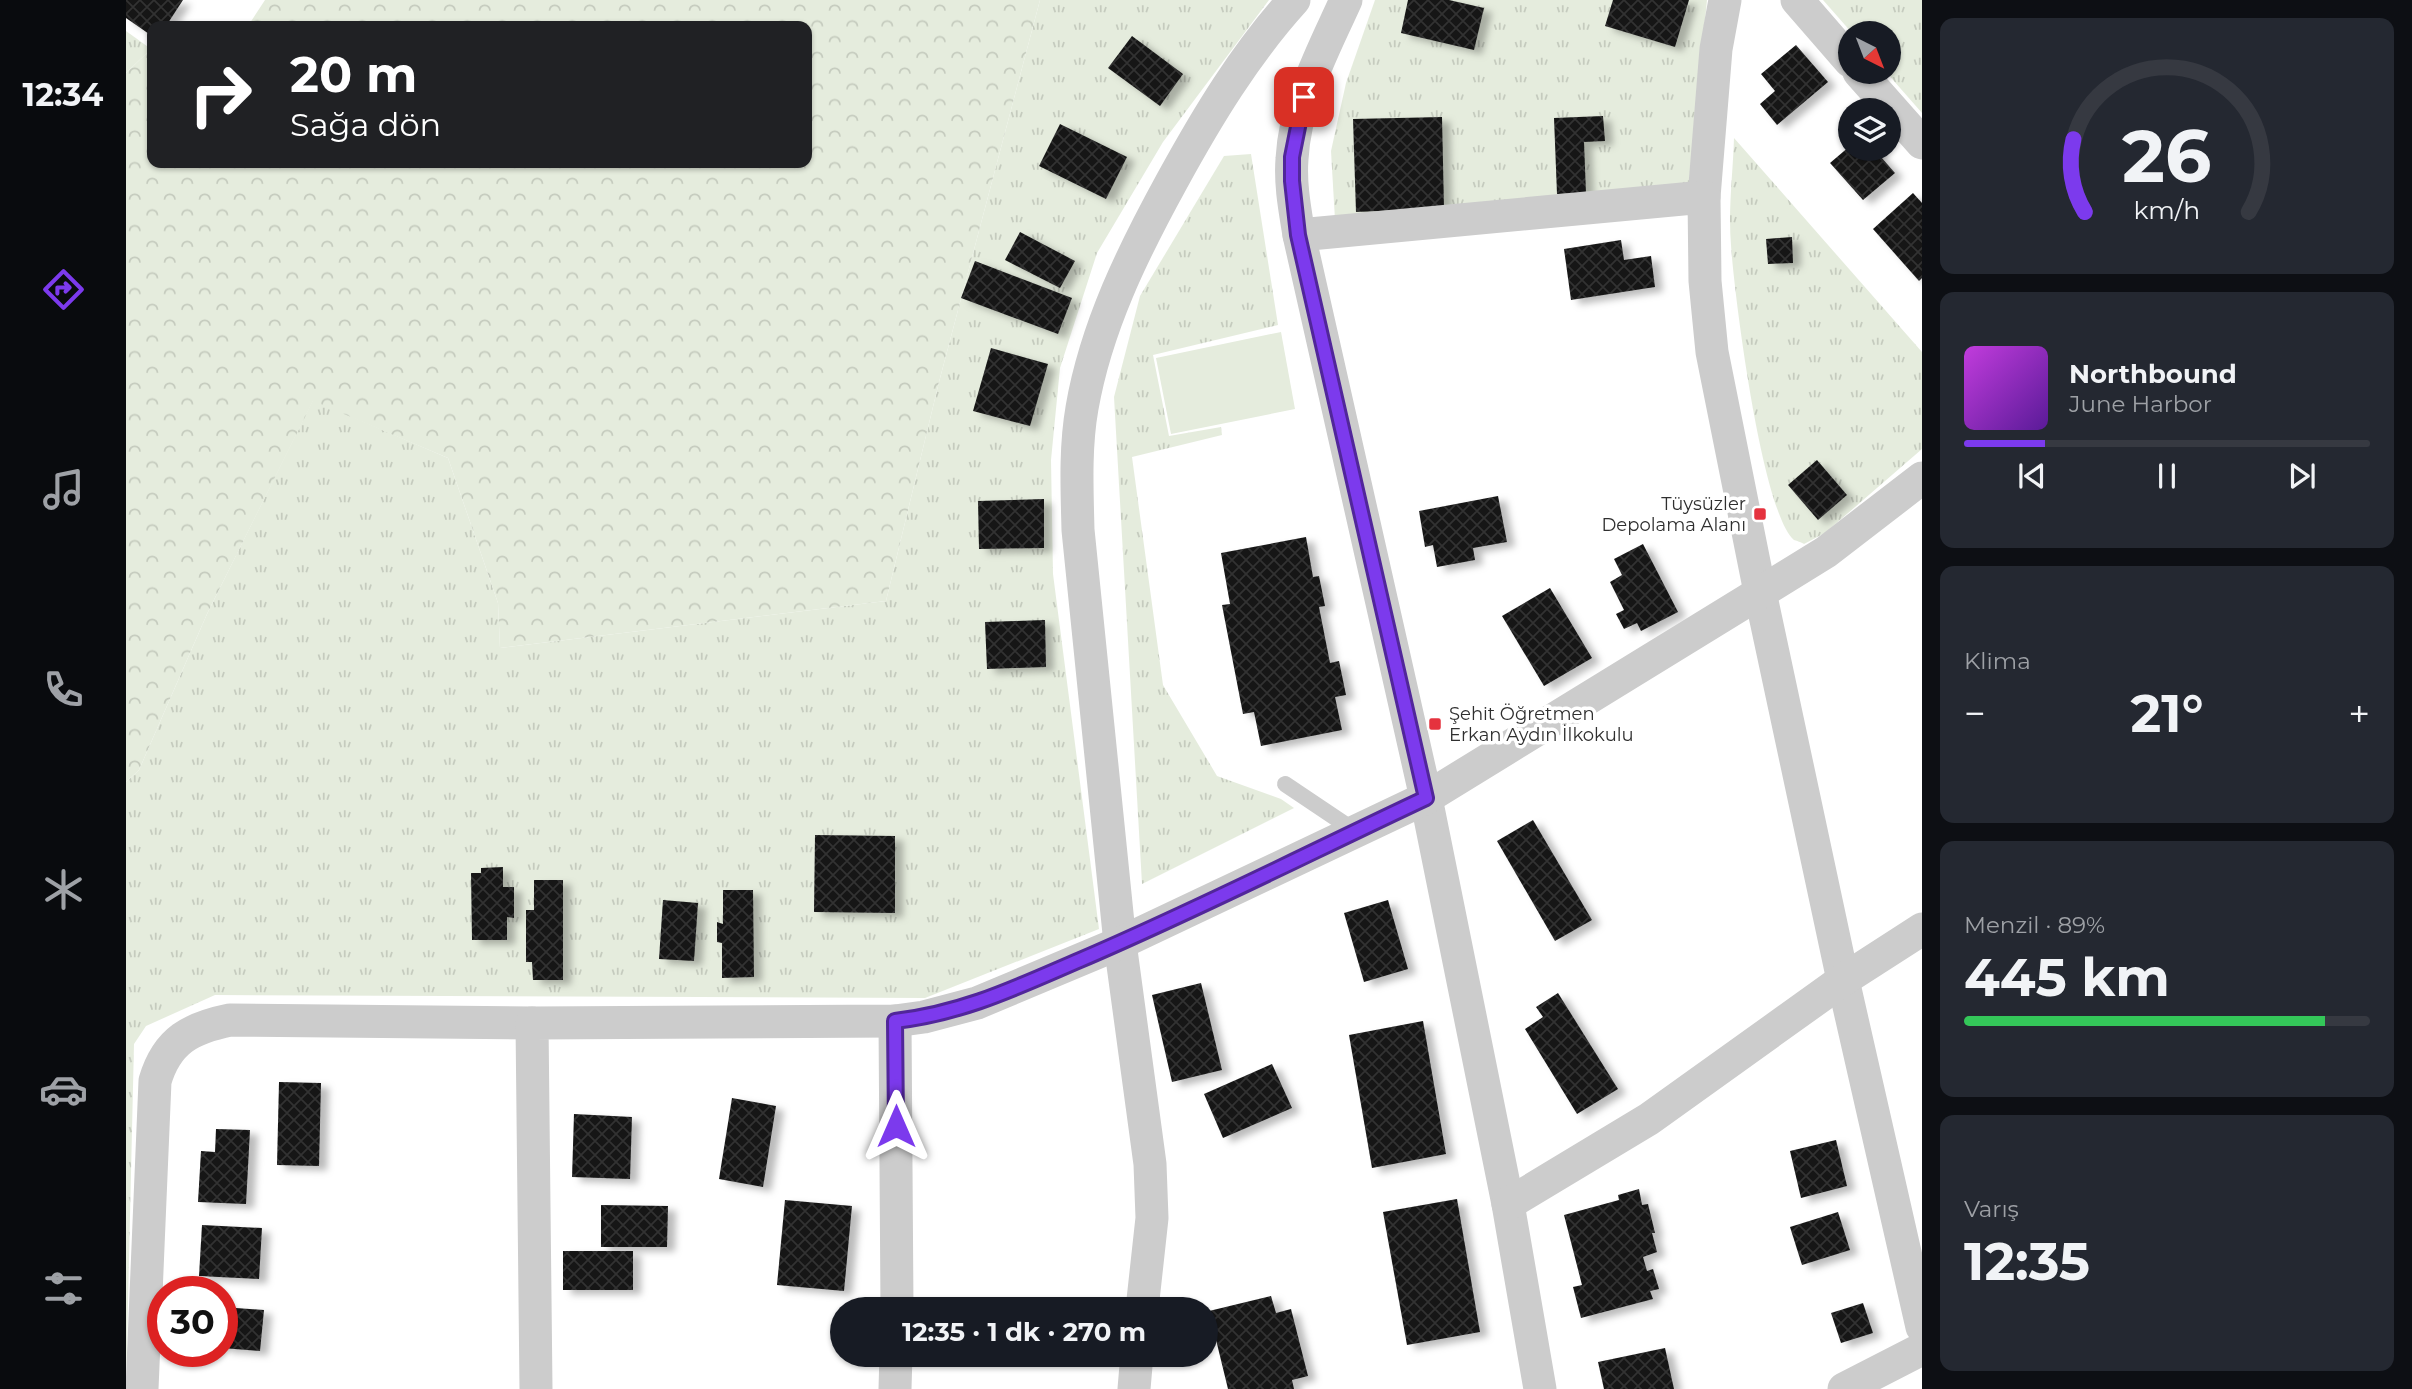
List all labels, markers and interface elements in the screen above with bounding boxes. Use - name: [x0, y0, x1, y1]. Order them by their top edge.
- north arrow: [1838, 21, 1900, 84]
- map controls: [1838, 21, 1901, 161]
- text: 20 m: [290, 45, 417, 104]
- icon: right: [175, 49, 266, 140]
- pin: [1274, 67, 1334, 127]
- text: 12:34: [23, 75, 103, 114]
- icon: arrive: [1285, 78, 1323, 116]
- button: layers: [1838, 98, 1901, 161]
- text: Sağa dön: [290, 105, 441, 144]
- text: 26: [2122, 112, 2212, 200]
- text: km/h: [2134, 195, 2200, 225]
- icon: directions: [39, 265, 88, 314]
- text: Northbound: [2069, 358, 2237, 390]
- text: June Harbor: [2069, 390, 2212, 418]
- icon: previous: [2013, 457, 2051, 495]
- icon: pause: [2148, 457, 2186, 495]
- icon: next: [2283, 457, 2321, 495]
- icon: music: [39, 465, 88, 514]
- place label: Tüysüzler Depolama Alanı: [1601, 493, 1746, 536]
- marker: Tüysüzler Depolama Alanı: [1752, 506, 1768, 522]
- text: Klima: [1964, 647, 2031, 675]
- icon: phone: [39, 665, 88, 714]
- text: 21°: [2131, 682, 2203, 745]
- text: −: [1964, 690, 1986, 737]
- text: +: [2348, 690, 2370, 737]
- place label: Şehit Öğretmen Erkan Aydın İlkokulu: [1449, 703, 1634, 746]
- marker: Şehit Öğretmen Erkan Aydın İlkokulu: [1427, 716, 1443, 732]
- icon: climate: [39, 865, 88, 914]
- text: Menzil · 89%: [1964, 911, 2105, 939]
- text: 445 km: [1964, 946, 2170, 1009]
- icon: car: [39, 1065, 88, 1114]
- position arrow: [859, 1089, 933, 1163]
- text: Varış: [1964, 1195, 2019, 1223]
- text: 12:35: [1964, 1230, 2090, 1293]
- icon: filters: [39, 1264, 88, 1313]
- speed limit sign: 30: [147, 1276, 238, 1367]
- text: 12:35 · 1 dk · 270 m: [902, 1316, 1146, 1348]

